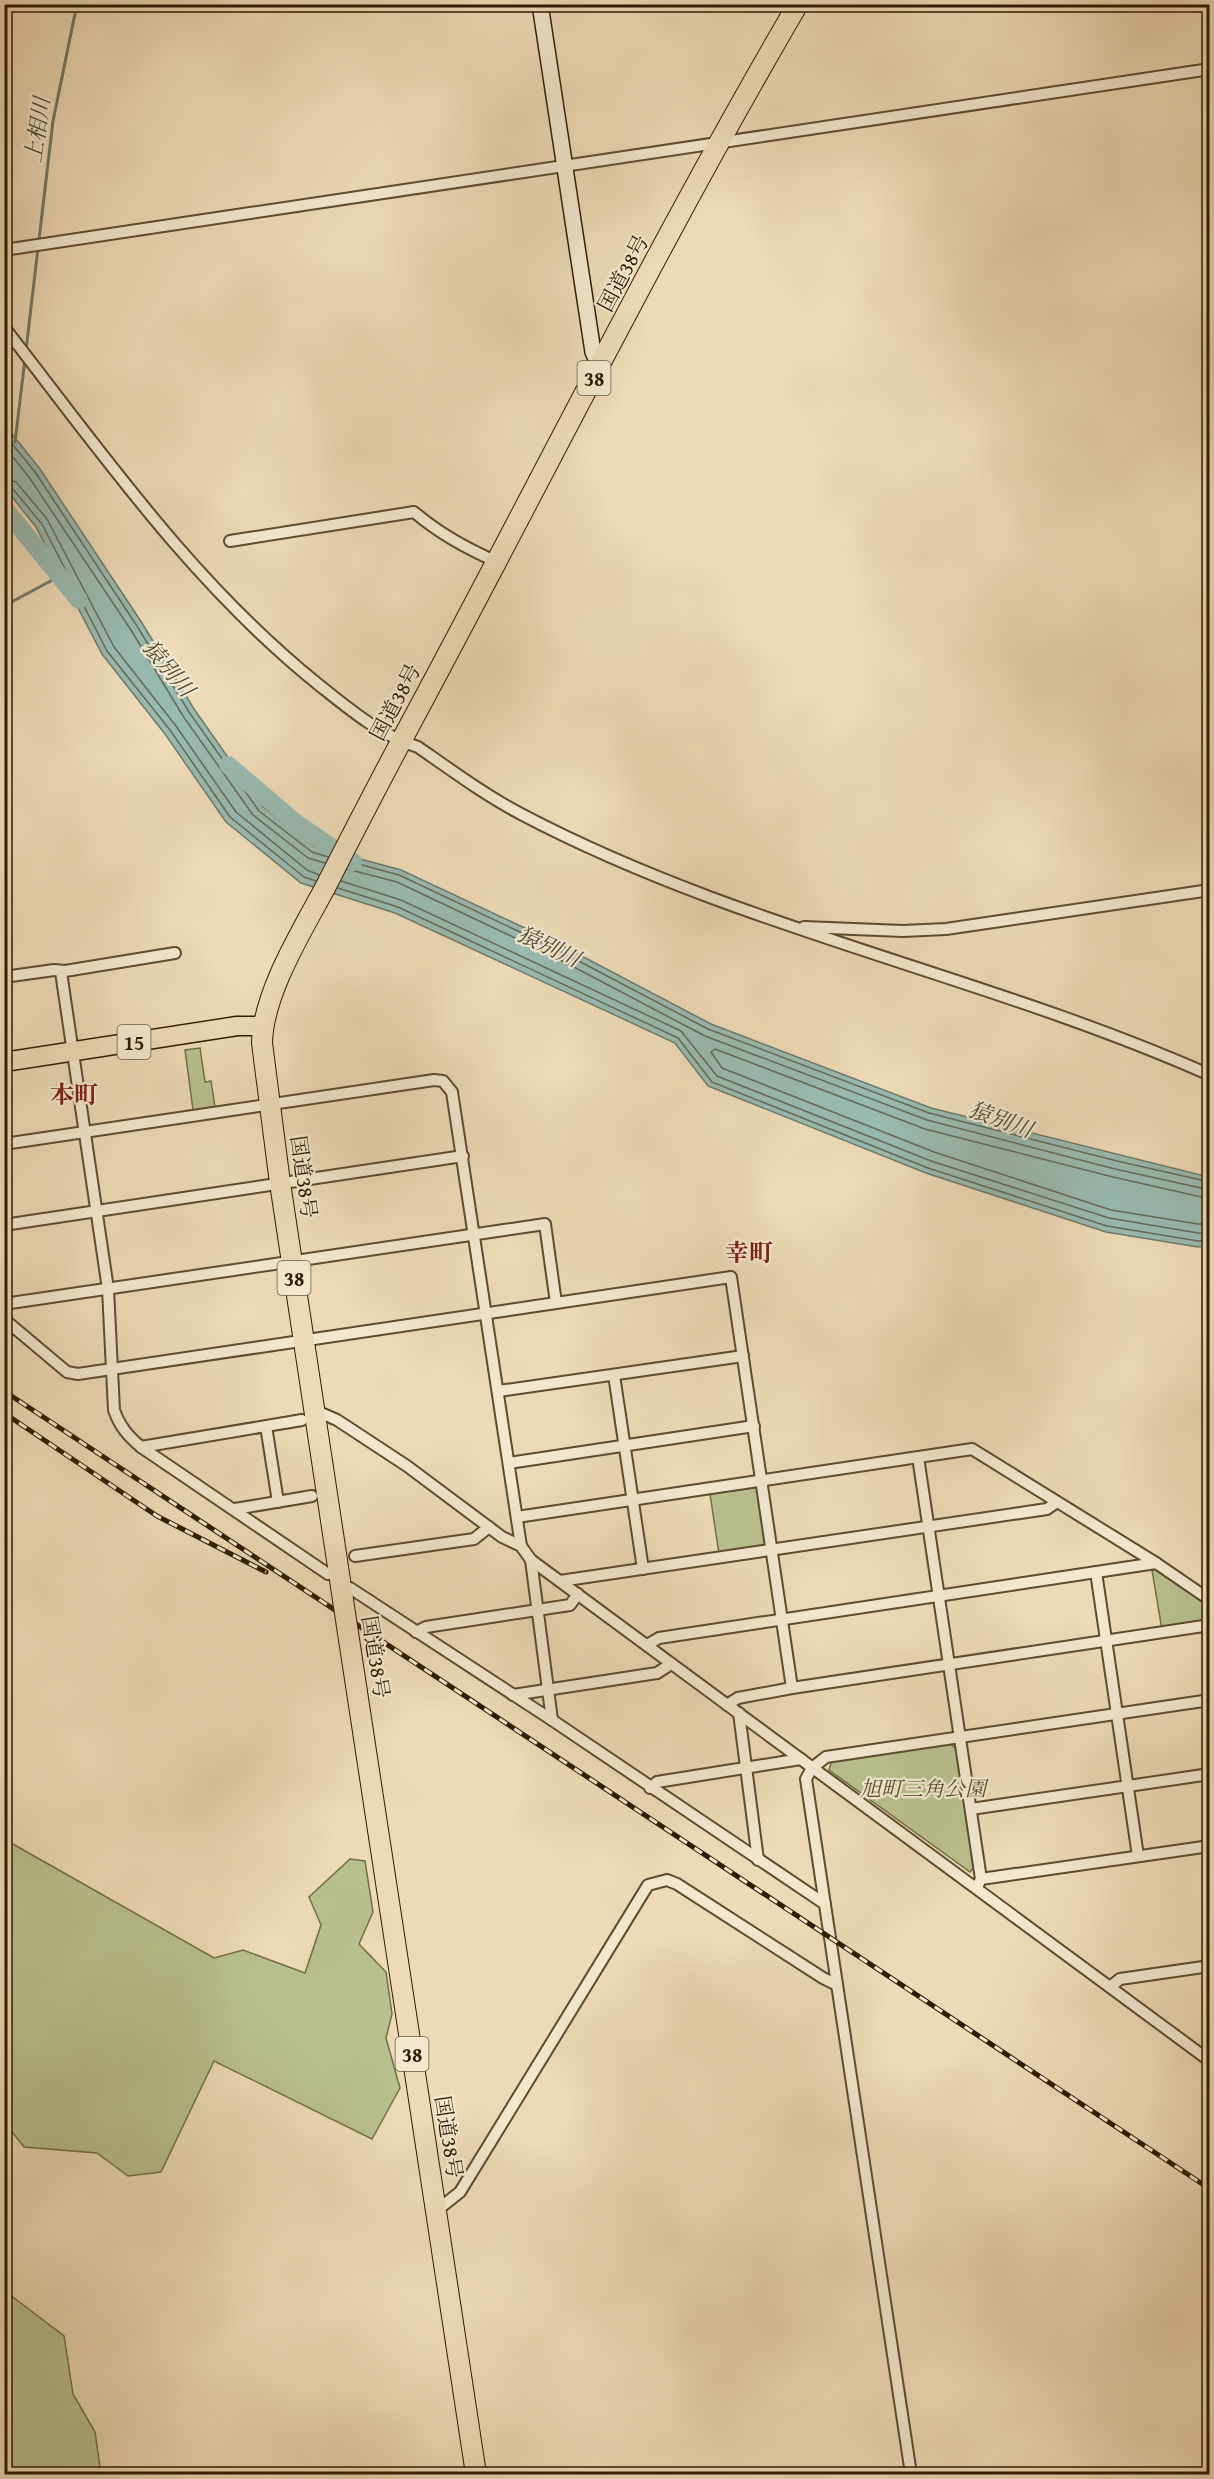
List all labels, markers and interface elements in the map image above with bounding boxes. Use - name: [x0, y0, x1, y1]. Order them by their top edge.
- water label: 上相川: [17, 93, 58, 165]
- street label: 国道38号: [590, 229, 656, 317]
- road number: 38: [578, 361, 610, 395]
- water label: 猿別川: [136, 632, 204, 705]
- street label: 国道38号: [362, 658, 428, 746]
- water label: 猿別川: [512, 918, 587, 975]
- road number: 15: [118, 1025, 150, 1059]
- district label: 本町: [50, 1077, 98, 1112]
- water label: 猿別川: [965, 1093, 1039, 1146]
- street label: 国道38号: [283, 1134, 325, 1220]
- district label: 幸町: [725, 1235, 773, 1270]
- road number: 38: [278, 1261, 310, 1295]
- street label: 国道38号: [354, 1613, 398, 1701]
- park label: 旭町三角公園: [860, 1773, 989, 1804]
- road number: 38: [396, 2037, 428, 2071]
- street label: 国道38号: [427, 2093, 471, 2181]

